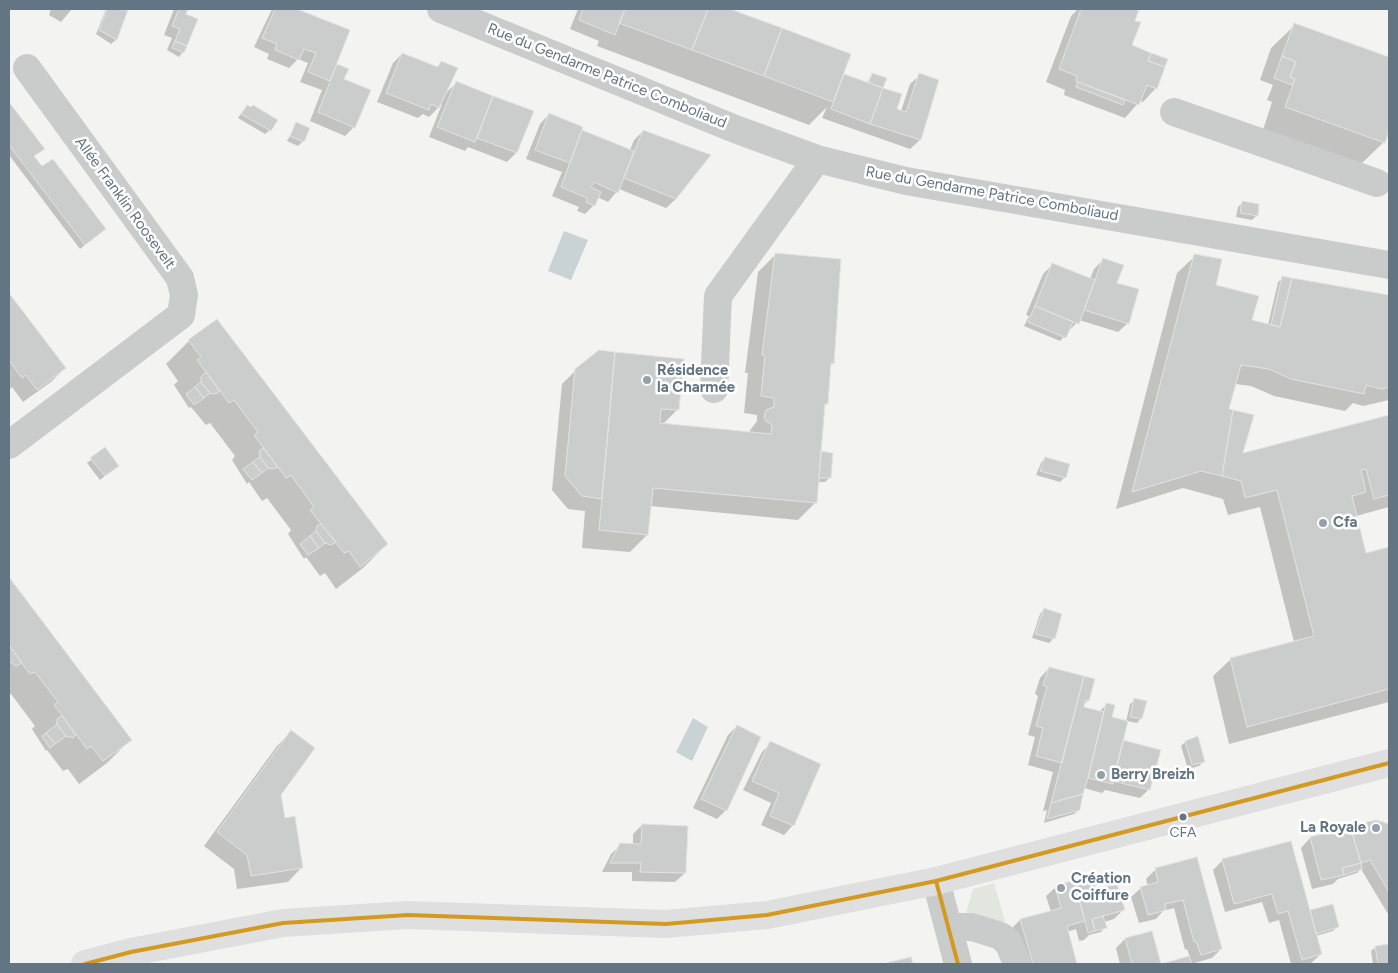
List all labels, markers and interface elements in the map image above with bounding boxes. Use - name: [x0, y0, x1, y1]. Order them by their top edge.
- street label: Rue du Gendarme Patrice Comboliaud: [485, 20, 729, 132]
- street label: Allée Franklin Roosevelt: [71, 134, 179, 272]
- street label: Rue du Gendarme Patrice Comboliaud: [864, 163, 1120, 225]
- place label: Résidence la Charmée: [657, 362, 735, 397]
- marker: Résidence la Charmée: [641, 374, 653, 386]
- place label: Cfa: [1333, 514, 1358, 532]
- marker: Cfa: [1317, 517, 1329, 529]
- place label: Berry Breizh: [1111, 766, 1195, 784]
- marker: Berry Breizh: [1095, 769, 1107, 781]
- marker: CFA: [1178, 812, 1188, 822]
- place label: La Royale: [1300, 819, 1366, 837]
- marker: La Royale: [1370, 822, 1382, 834]
- place label: CFA: [1169, 825, 1197, 841]
- place label: Création Coiffure: [1071, 870, 1131, 905]
- marker: Création Coiffure: [1055, 882, 1067, 894]

